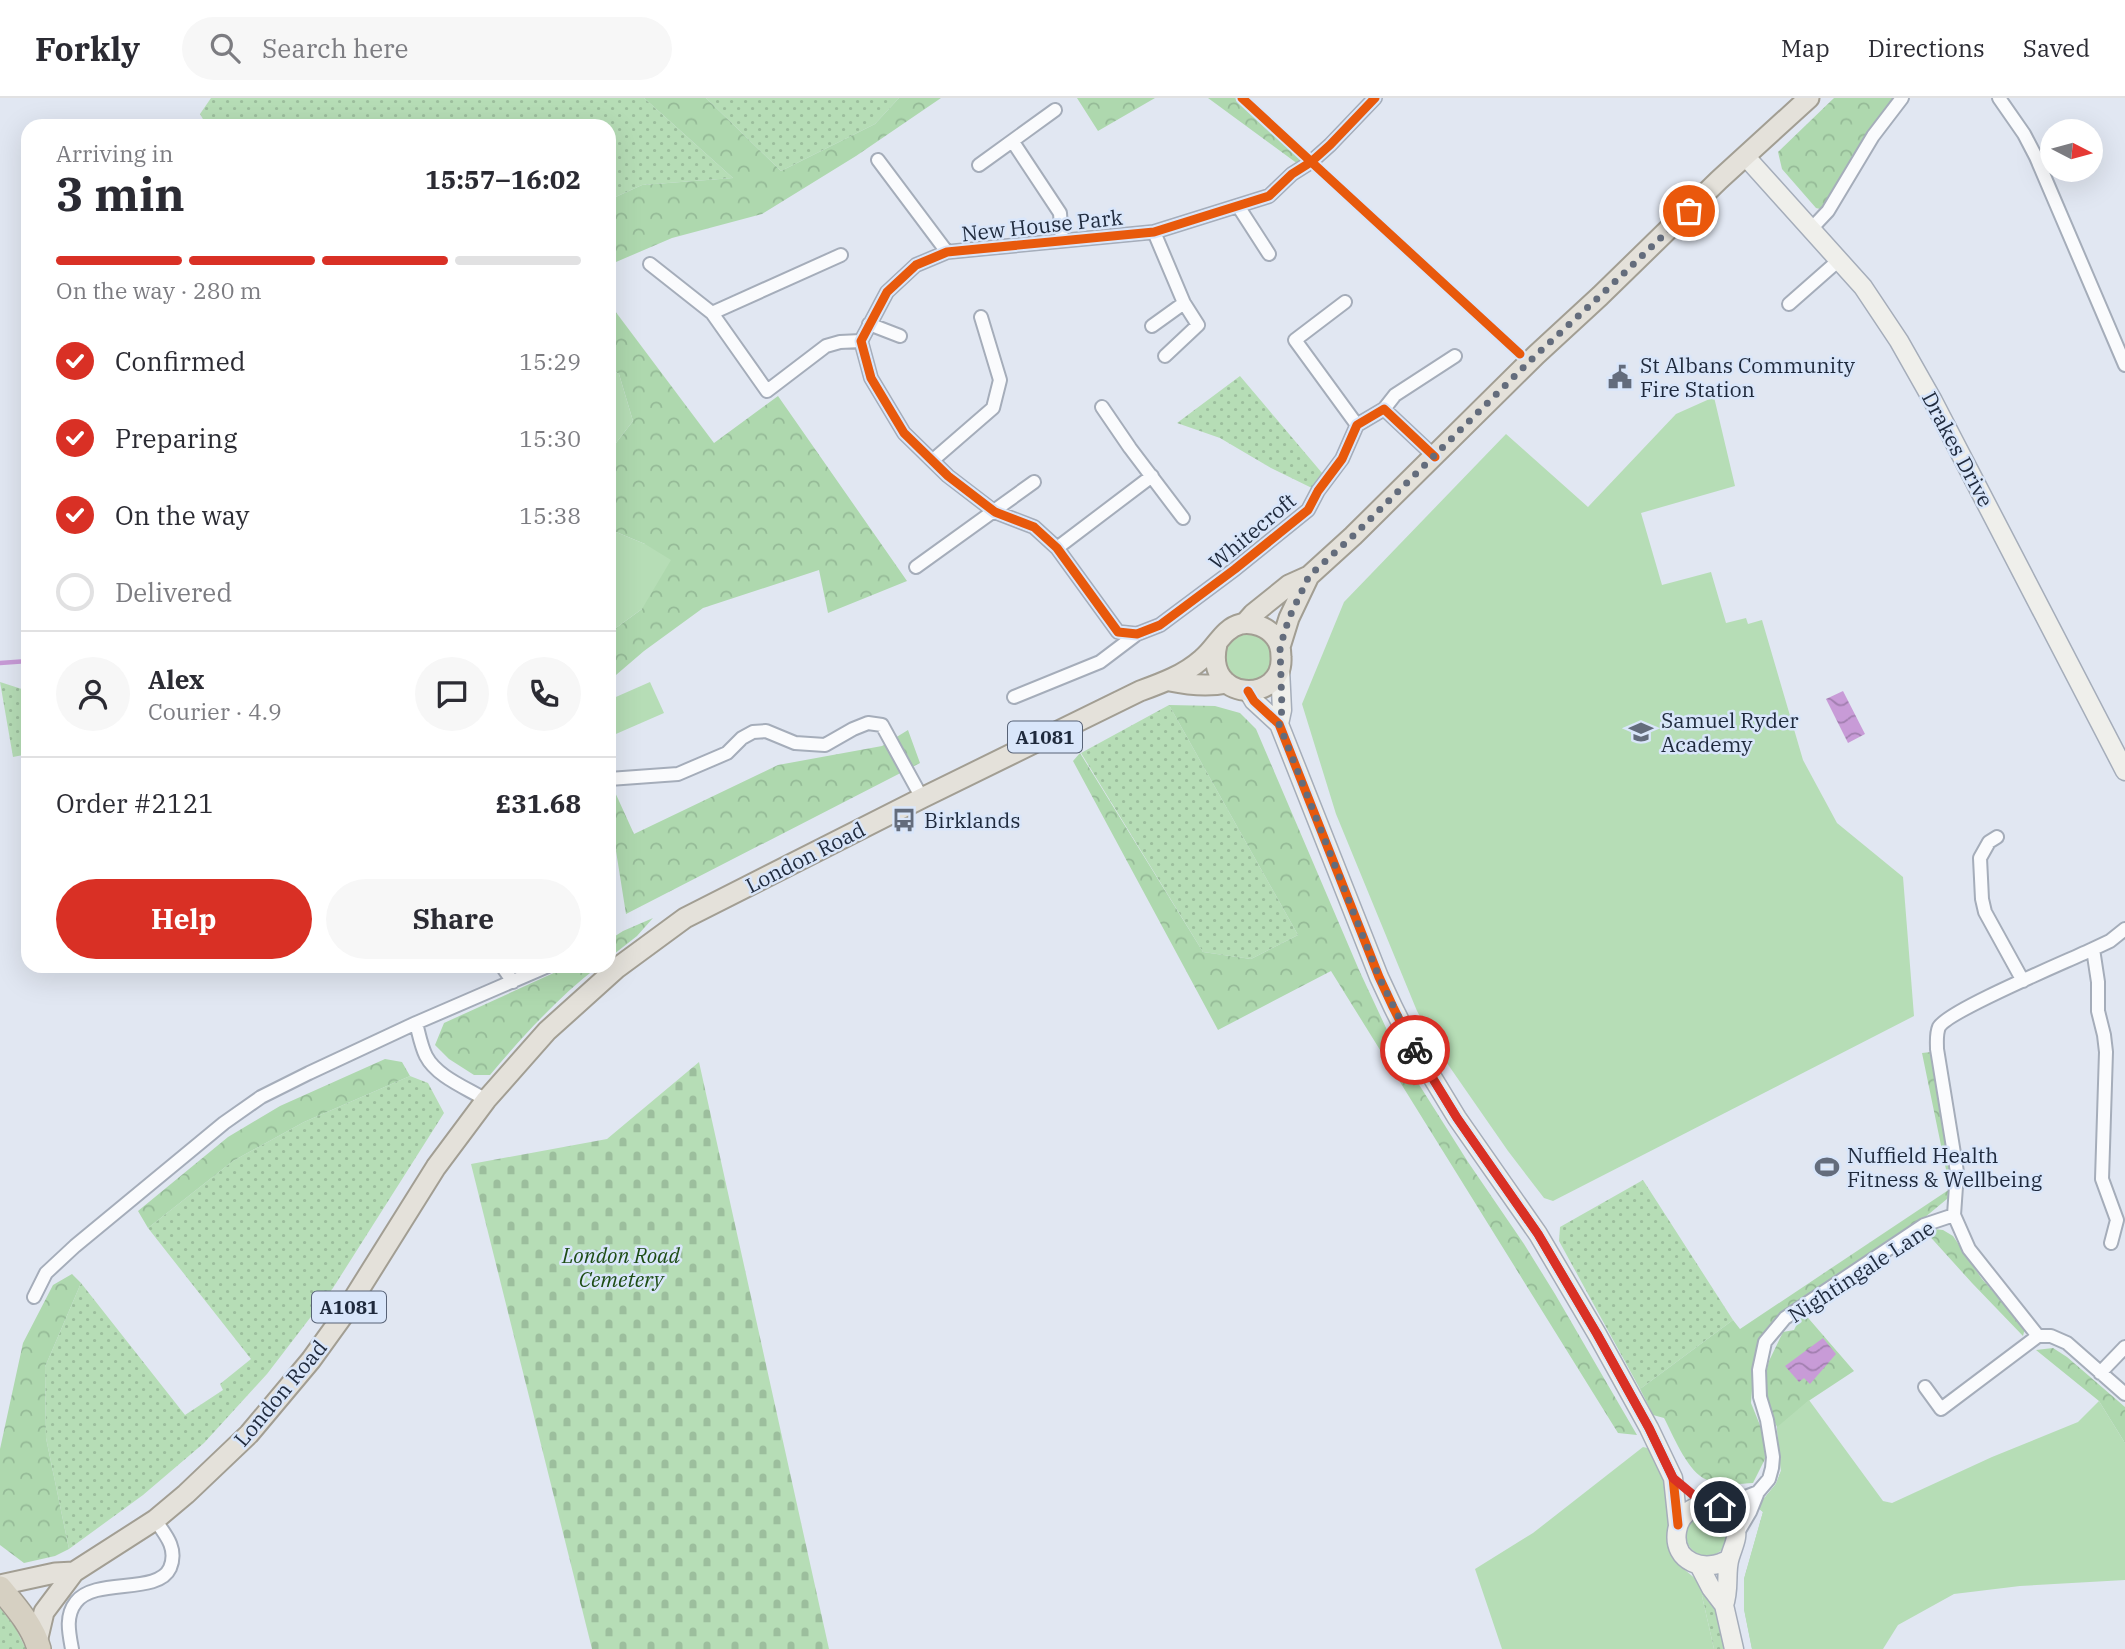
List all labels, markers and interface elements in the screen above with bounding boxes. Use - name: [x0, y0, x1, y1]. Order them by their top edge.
- search box: [182, 17, 672, 80]
- text: Forkly: [35, 27, 140, 70]
- icon: search: [206, 29, 244, 67]
- text: Search here: [262, 31, 409, 65]
- text: Map: [1781, 32, 1830, 64]
- text: Directions: [1868, 32, 1985, 64]
- text: Saved: [2023, 32, 2090, 64]
- north arrow: [2040, 119, 2104, 182]
- map controls: [2040, 119, 2103, 182]
- text: Arriving in: [56, 138, 173, 168]
- text: 15:57–16:02: [425, 162, 581, 196]
- text: 3 min: [56, 164, 185, 224]
- pin: [1659, 181, 1719, 241]
- icon: bag: [1670, 192, 1708, 230]
- street label: New House Park: [960, 203, 1125, 247]
- text: On the way · 280 m: [56, 275, 262, 305]
- icon: check: [56, 342, 94, 380]
- text: Confirmed: [115, 344, 246, 378]
- text: 15:29: [519, 346, 581, 376]
- place label: St Albans Community Fire Station: [1640, 351, 1856, 403]
- public building icon: St Albans Community Fire Station: [1606, 363, 1634, 391]
- street label: Drakes Drive: [1916, 386, 2000, 512]
- icon: check: [56, 419, 94, 457]
- text: Preparing: [115, 421, 237, 455]
- text: 15:30: [519, 423, 581, 453]
- street label: Whitecroft: [1203, 486, 1301, 576]
- icon: check: [56, 496, 94, 534]
- text: On the way: [115, 498, 249, 532]
- text: 15:38: [519, 500, 581, 530]
- text: Delivered: [115, 575, 232, 609]
- button: person: [56, 657, 130, 731]
- button: chat: [415, 657, 489, 731]
- button: phone: [507, 657, 581, 731]
- text: Alex: [148, 662, 204, 696]
- text: Courier · 4.9: [148, 696, 282, 726]
- place label: Samuel Ryder Academy: [1661, 706, 1799, 758]
- school or university icon: Samuel Ryder Academy: [1627, 718, 1655, 746]
- road number: A1081: [1008, 722, 1082, 752]
- text: Order #2121: [56, 786, 214, 820]
- text: £31.68: [496, 786, 581, 820]
- bus stop icon: Birklands: [890, 806, 918, 834]
- place label: Birklands: [924, 806, 1020, 834]
- street label: London Road: [740, 815, 870, 899]
- button: Help: [56, 879, 312, 959]
- button: Share: [326, 879, 581, 959]
- courier: [1380, 1015, 1450, 1085]
- icon: bike: [1396, 1031, 1434, 1069]
- place label: Nuffield Health Fitness & Wellbeing: [1847, 1141, 2043, 1193]
- sports icon: Nuffield Health Fitness & Wellbeing: [1813, 1153, 1841, 1181]
- street label: Nightingale Lane: [1783, 1213, 1939, 1329]
- park label: London Road Cemetery: [561, 1241, 681, 1293]
- road number: A1081: [312, 1292, 386, 1322]
- street label: London Road: [227, 1334, 333, 1452]
- pin: [1690, 1477, 1750, 1537]
- icon: home: [1701, 1488, 1739, 1526]

